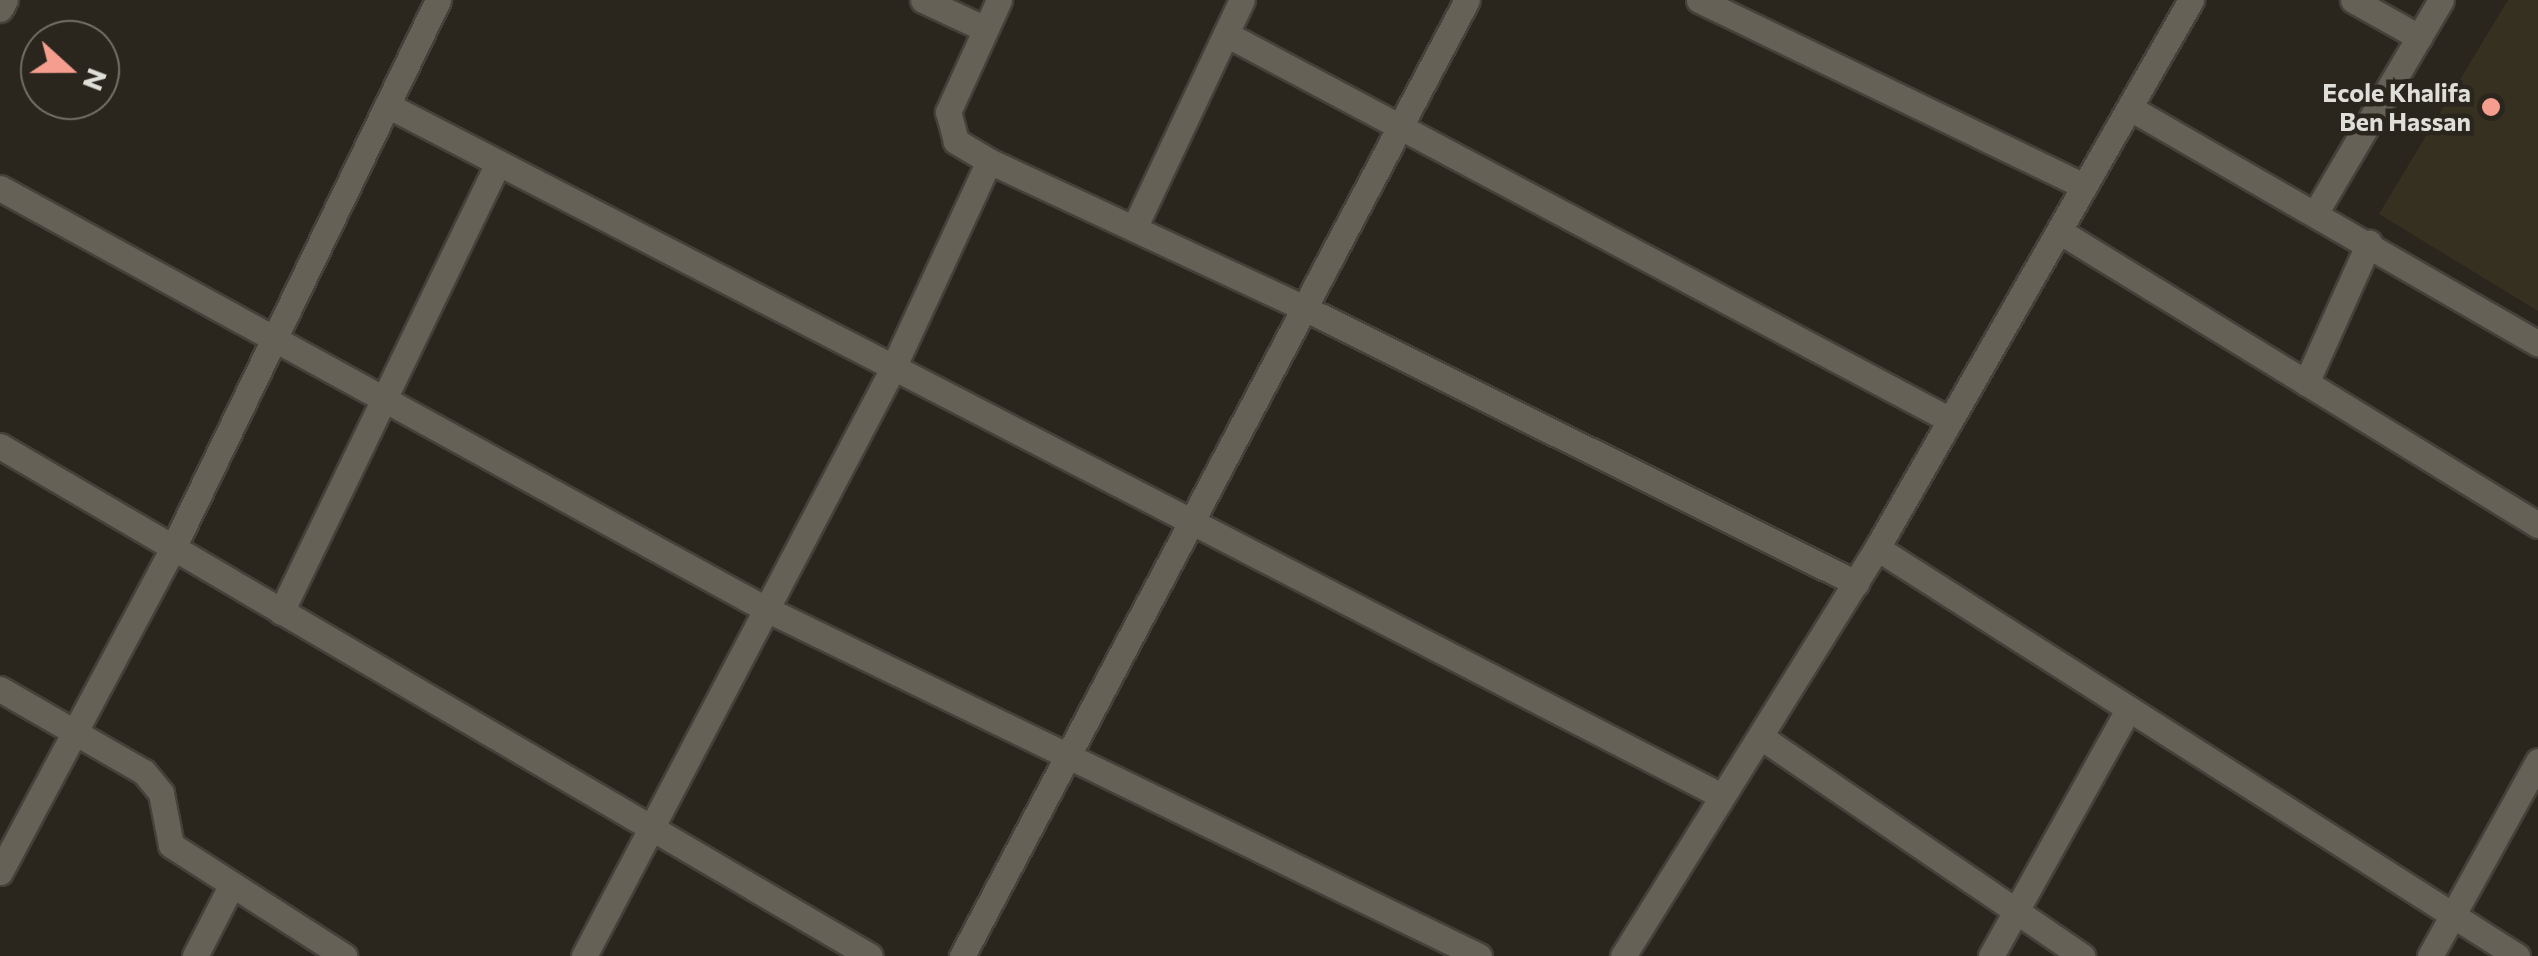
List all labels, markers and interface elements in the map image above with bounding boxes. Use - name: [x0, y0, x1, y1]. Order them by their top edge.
- north arrow: [20, 20, 120, 120]
- text: N: [77, 64, 116, 96]
- place label: Ecole Khalifa Ben Hassan: [2322, 78, 2471, 137]
- marker: Ecole Khalifa Ben Hassan: [2480, 96, 2502, 118]

